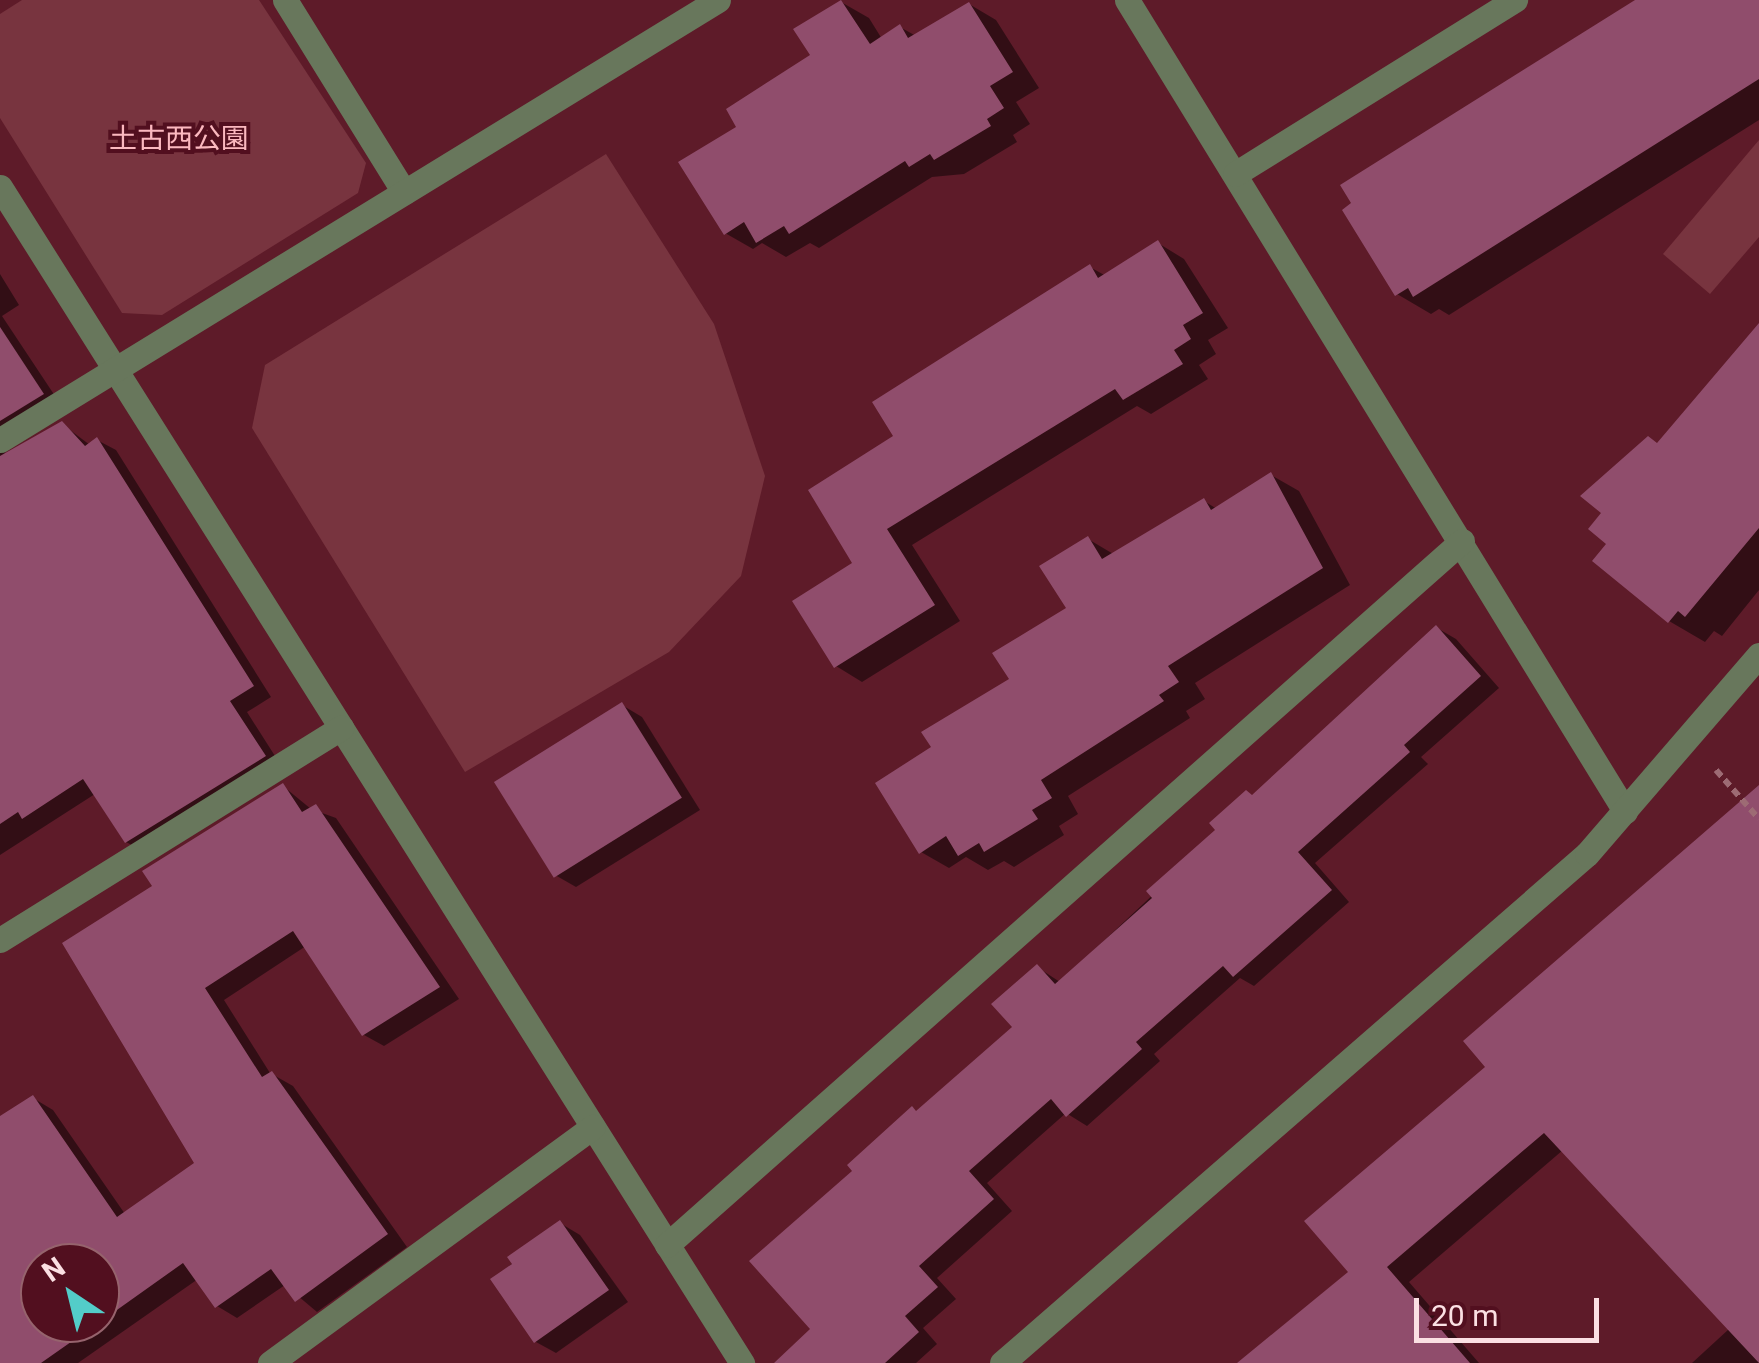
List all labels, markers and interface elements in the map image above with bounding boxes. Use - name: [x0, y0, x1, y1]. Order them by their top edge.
- park label: 土古西公園: [109, 122, 249, 156]
- north arrow: [20, 1243, 120, 1343]
- text: N: [36, 1250, 71, 1289]
- scale bar: [1419, 1278, 1604, 1340]
- text: 20 m: [1431, 1298, 1498, 1333]

